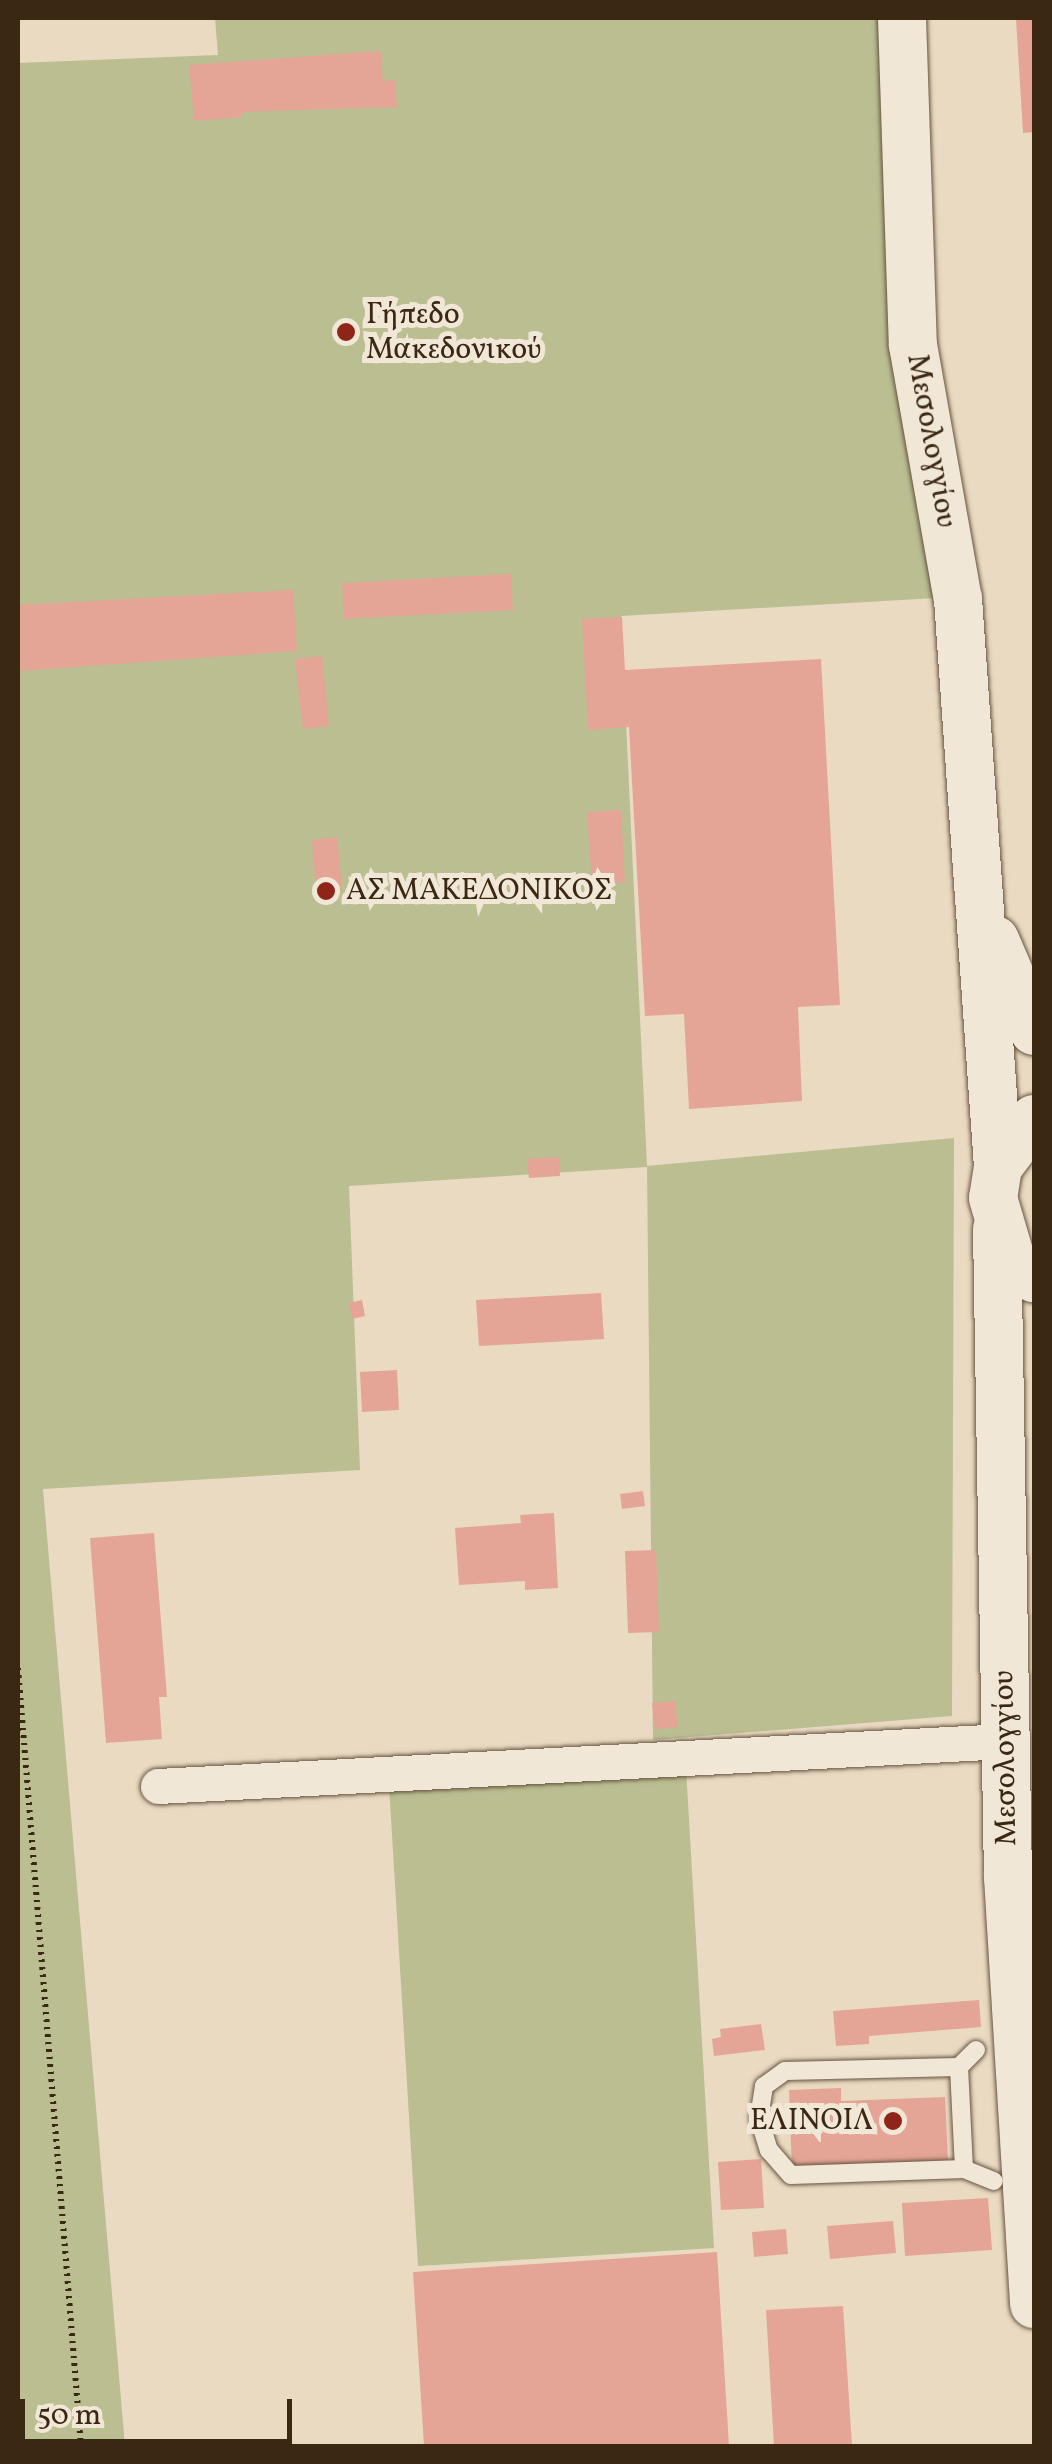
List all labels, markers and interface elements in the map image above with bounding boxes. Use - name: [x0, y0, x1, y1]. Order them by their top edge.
- place label: Γήπεδο Μακεδονικού: [366, 297, 541, 368]
- marker: Γήπεδο Μακεδονικού: [335, 321, 357, 343]
- street label: Μεσολογγίου: [898, 351, 964, 531]
- place label: ΑΣ ΜΑΚΕΔΟΝΙΚΟΣ: [346, 873, 612, 909]
- marker: ΑΣ ΜΑΚΕΔΟΝΙΚΟΣ: [315, 880, 337, 902]
- street label: Μεσολογγίου: [986, 1670, 1026, 1846]
- place label: ΕΛΙΝΟΙΛ: [750, 2103, 873, 2139]
- marker: ΕΛΙΝΟΙΛ: [882, 2110, 904, 2132]
- scale bar: [25, 2379, 298, 2441]
- text: 50 m: [37, 2395, 101, 2437]

